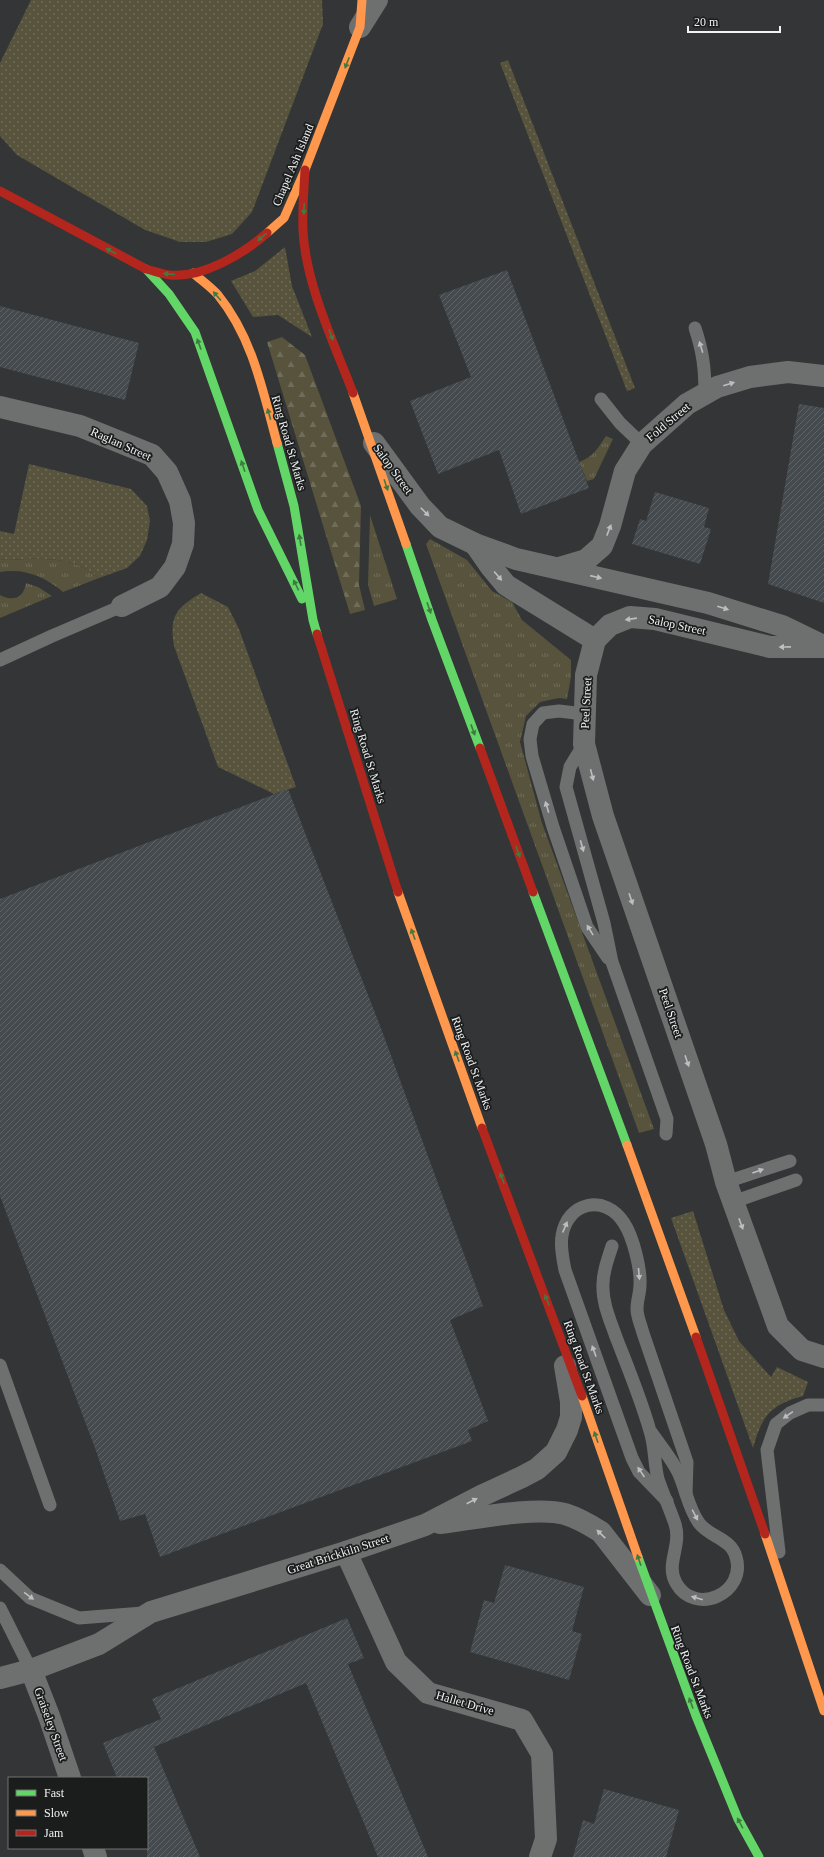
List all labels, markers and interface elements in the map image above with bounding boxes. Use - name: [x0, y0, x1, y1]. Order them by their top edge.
- scale bar: [688, 8, 780, 34]
- text: 20 m: [694, 15, 719, 29]
- one-way arrow: [343, 58, 349, 70]
- street label: Chapel Ash Island: [269, 122, 317, 208]
- one-way arrow: [300, 203, 307, 215]
- one-way arrow: [257, 232, 267, 242]
- one-way arrow: [106, 247, 117, 254]
- one-way arrow: [163, 270, 175, 277]
- one-way arrow: [213, 291, 222, 302]
- one-way arrow: [329, 330, 335, 342]
- one-way arrow: [196, 337, 202, 349]
- one-way arrow: [698, 341, 704, 353]
- one-way arrow: [723, 381, 735, 387]
- street label: Ring Road St Marks: [269, 394, 309, 493]
- street label: Fold Street: [643, 399, 693, 444]
- one-way arrow: [266, 408, 272, 420]
- street label: Raglan Street: [88, 424, 154, 464]
- street label: Salop Street: [370, 441, 416, 497]
- one-way arrow: [240, 460, 246, 472]
- one-way arrow: [383, 480, 389, 492]
- one-way arrow: [420, 507, 430, 516]
- one-way arrow: [606, 523, 612, 535]
- one-way arrow: [297, 534, 303, 546]
- one-way arrow: [494, 570, 503, 581]
- one-way arrow: [591, 574, 603, 580]
- one-way arrow: [293, 579, 299, 591]
- one-way arrow: [426, 603, 432, 615]
- one-way arrow: [717, 605, 729, 611]
- street label: Salop Street: [647, 612, 708, 638]
- one-way arrow: [625, 615, 637, 622]
- one-way arrow: [778, 644, 791, 650]
- street label: Peel Street: [578, 676, 594, 729]
- street label: Ring Road St Marks: [347, 707, 389, 805]
- one-way arrow: [471, 725, 477, 737]
- one-way arrow: [589, 769, 595, 781]
- one-way arrow: [544, 801, 550, 813]
- one-way arrow: [579, 841, 585, 853]
- one-way arrow: [516, 847, 522, 859]
- one-way arrow: [628, 893, 634, 905]
- one-way arrow: [586, 924, 593, 936]
- one-way arrow: [410, 928, 416, 940]
- street label: Peel Street: [656, 986, 686, 1040]
- street label: Ring Road St Marks: [449, 1014, 496, 1112]
- one-way arrow: [453, 1050, 459, 1062]
- one-way arrow: [684, 1055, 690, 1067]
- one-way arrow: [752, 1168, 764, 1174]
- one-way arrow: [498, 1172, 504, 1184]
- one-way arrow: [738, 1219, 744, 1231]
- one-way arrow: [562, 1222, 568, 1233]
- one-way arrow: [636, 1268, 643, 1280]
- one-way arrow: [544, 1294, 550, 1306]
- street label: Ring Road St Marks: [561, 1318, 608, 1416]
- one-way arrow: [591, 1345, 597, 1357]
- one-way arrow: [782, 1411, 793, 1419]
- one-way arrow: [593, 1431, 599, 1443]
- one-way arrow: [637, 1467, 645, 1478]
- one-way arrow: [466, 1498, 478, 1504]
- one-way arrow: [692, 1510, 698, 1521]
- one-way arrow: [596, 1529, 606, 1539]
- street label: Great Brickkiln Street: [285, 1531, 391, 1577]
- one-way arrow: [636, 1553, 642, 1565]
- one-way arrow: [24, 1592, 34, 1600]
- one-way arrow: [691, 1595, 703, 1601]
- street label: Ring Road St Marks: [668, 1624, 716, 1721]
- street label: Graiseley Street: [31, 1685, 71, 1763]
- street label: Hallet Drive: [434, 1688, 496, 1718]
- one-way arrow: [687, 1696, 693, 1708]
- legend: [8, 1777, 148, 1849]
- text: Fast: [44, 1786, 65, 1800]
- text: Slow: [44, 1806, 69, 1820]
- one-way arrow: [737, 1817, 743, 1829]
- text: Jam: [44, 1826, 64, 1840]

